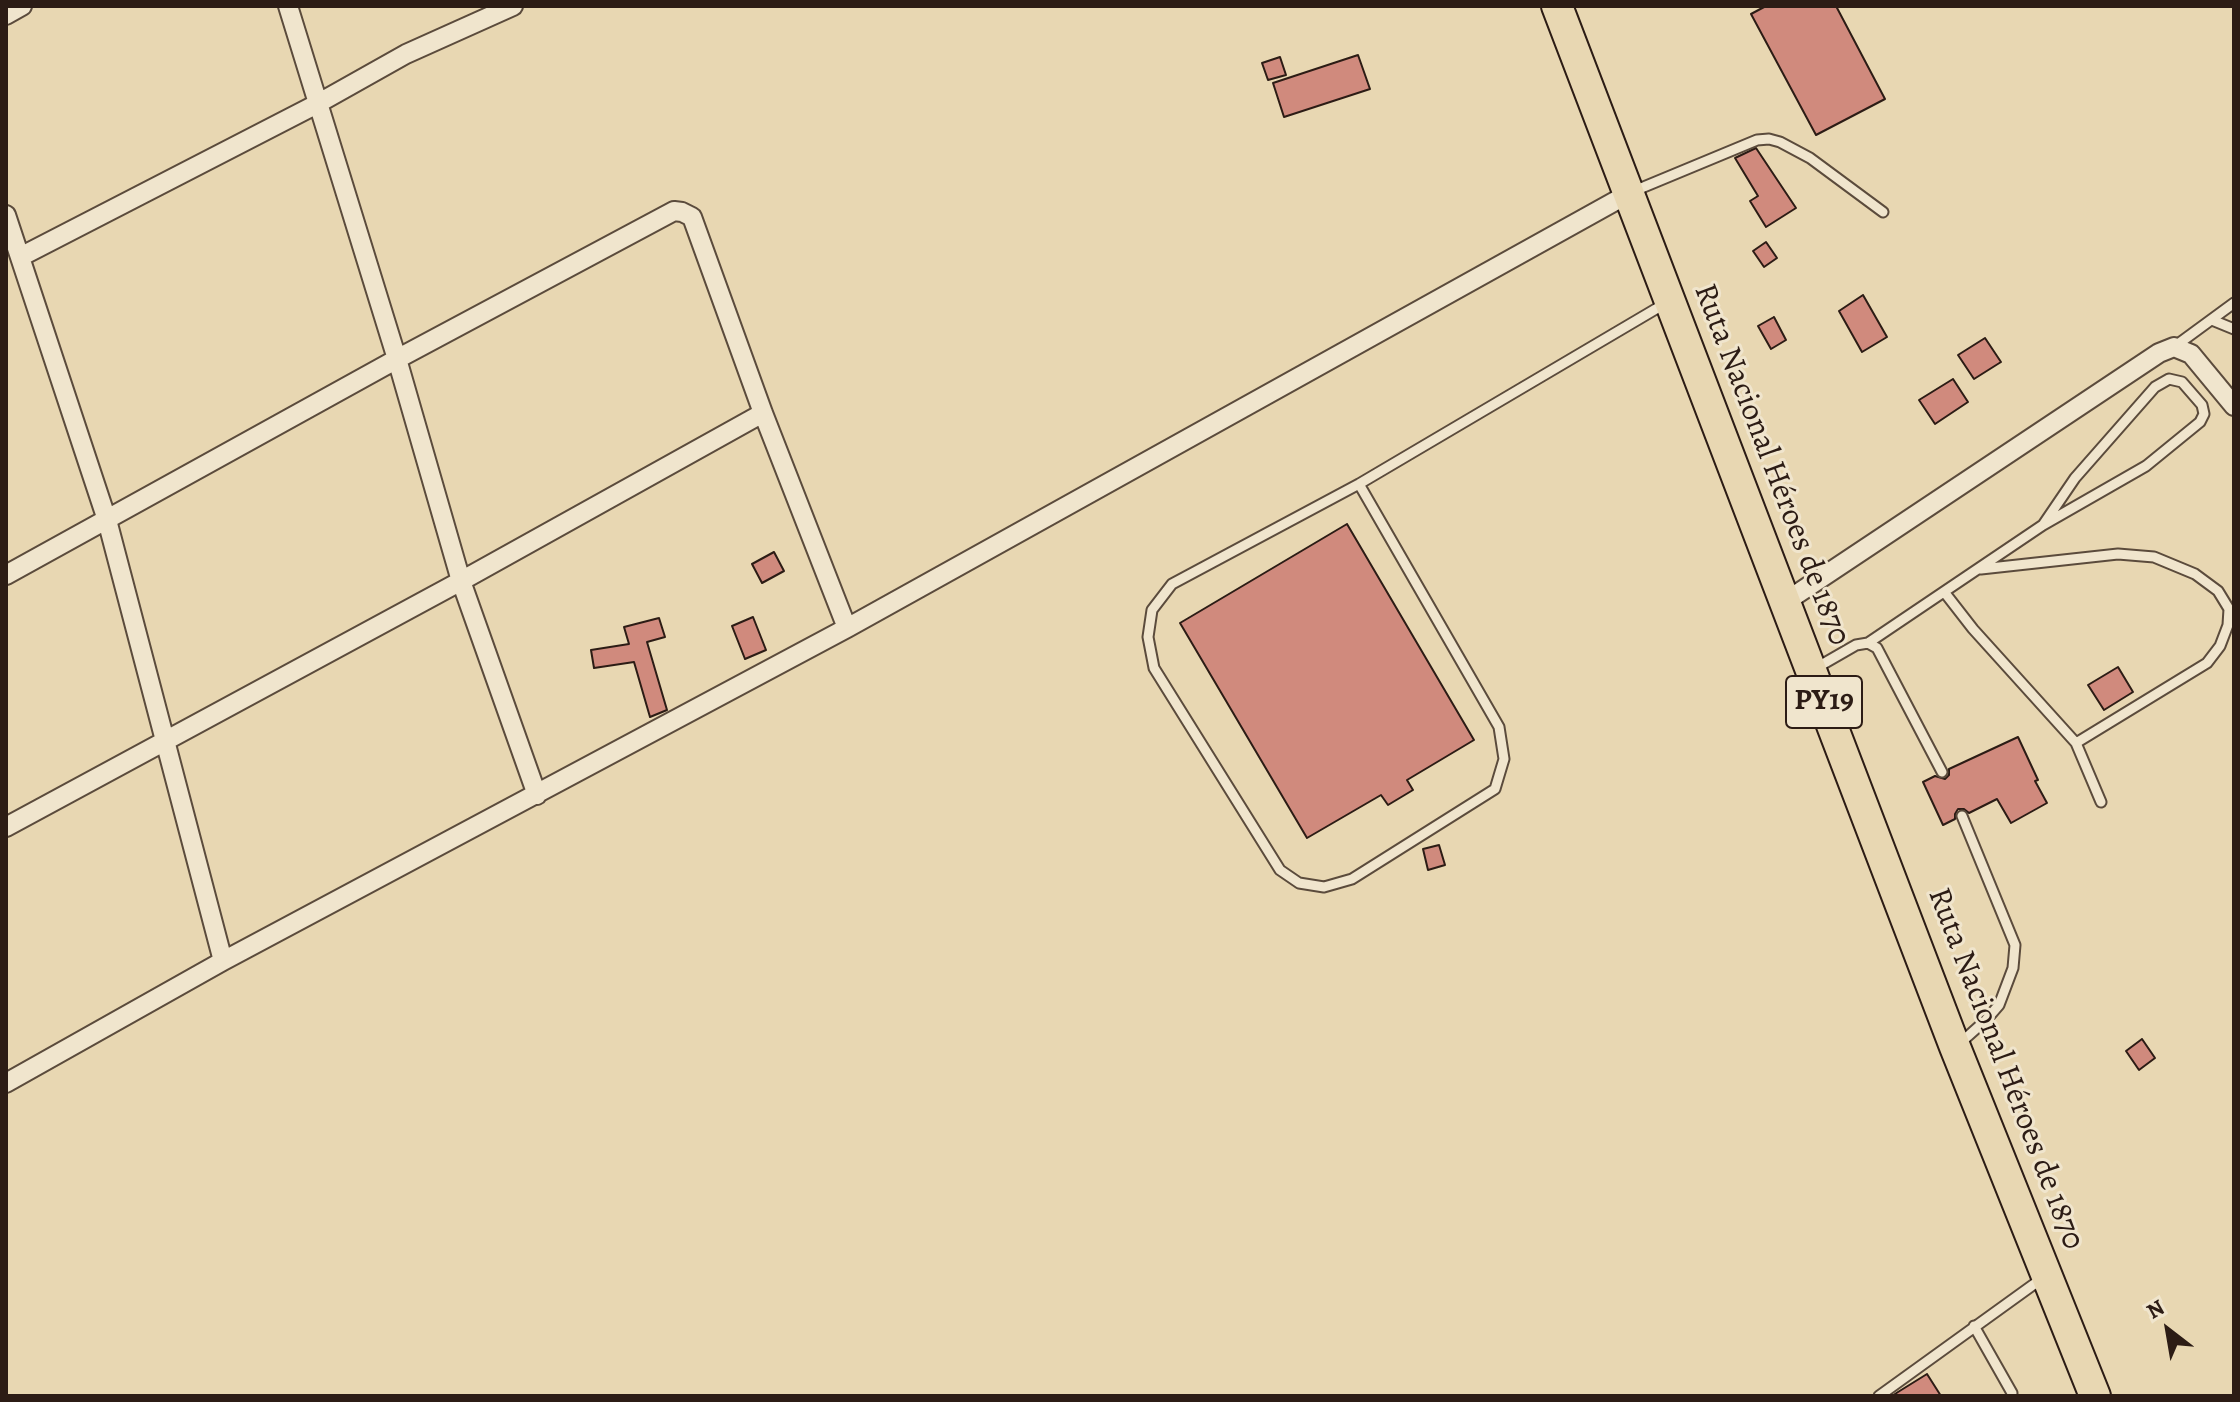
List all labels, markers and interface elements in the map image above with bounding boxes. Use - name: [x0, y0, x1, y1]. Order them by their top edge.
- street label: Ruta Nacional Héroes de 1870: [1684, 279, 1858, 651]
- road number: PY19: [1786, 676, 1862, 728]
- street label: Ruta Nacional Héroes de 1870: [1918, 883, 2092, 1255]
- north arrow: [2128, 1290, 2208, 1370]
- text: N: [2141, 1292, 2170, 1326]

